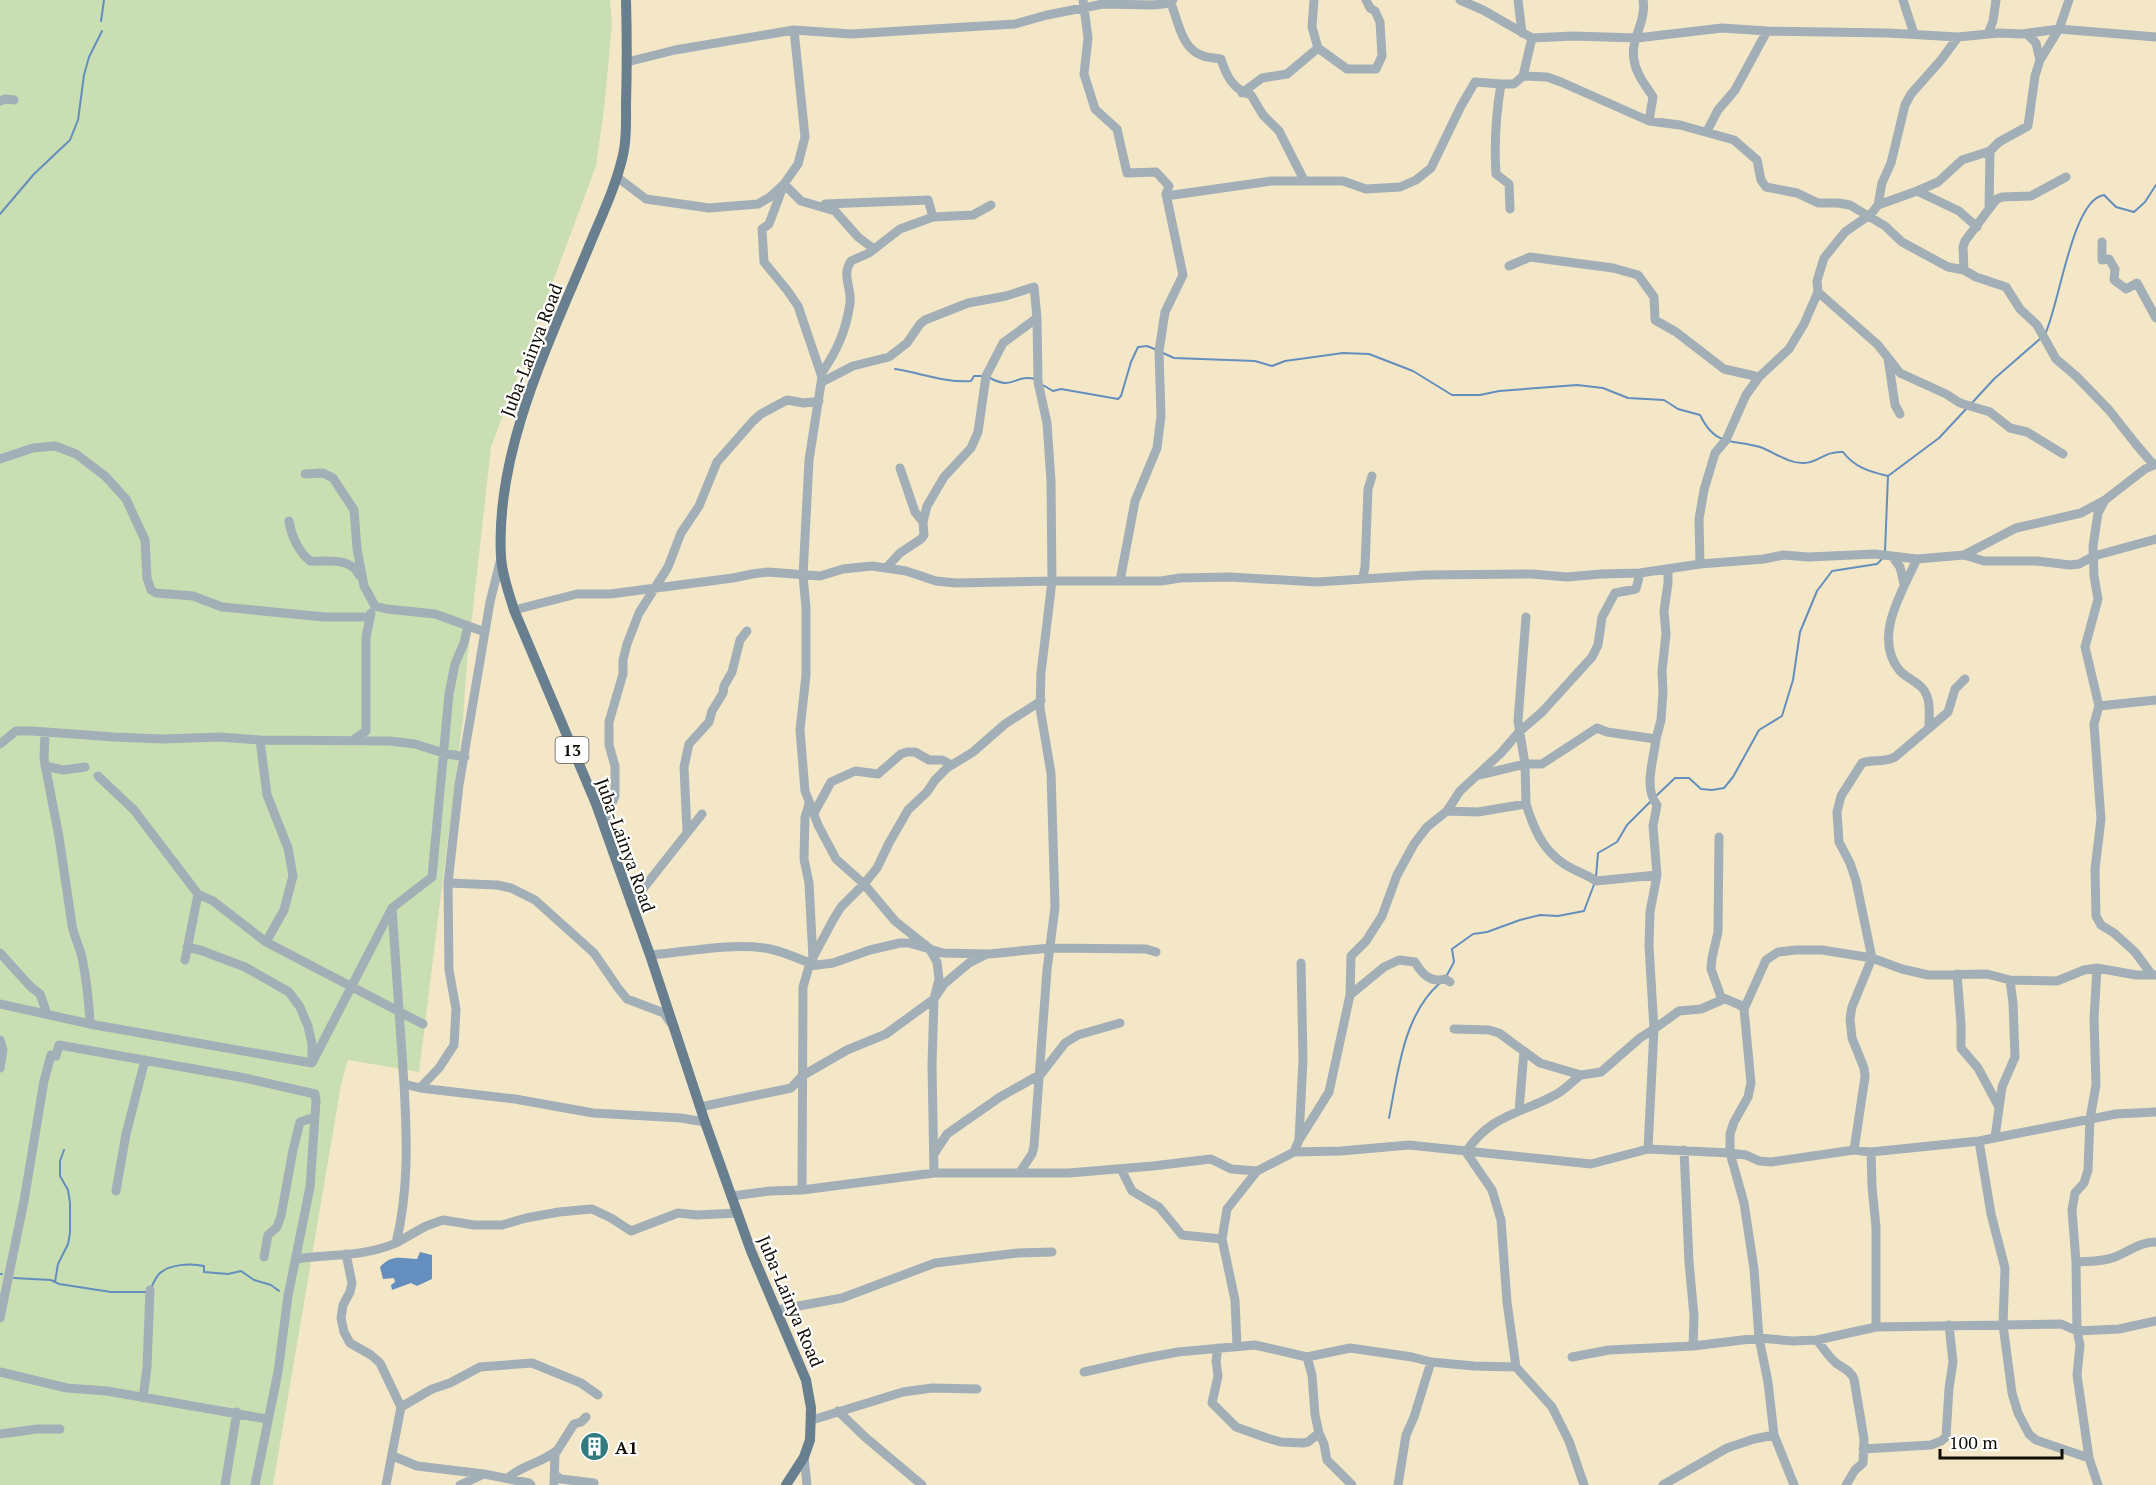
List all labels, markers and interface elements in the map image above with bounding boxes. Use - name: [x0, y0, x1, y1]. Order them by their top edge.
- street label: Juba-Lainya Road: [495, 280, 567, 420]
- road number: 13: [556, 737, 588, 763]
- street label: Juba-Lainya Road: [591, 775, 661, 915]
- street label: Juba-Lainya Road: [752, 1231, 830, 1371]
- scale bar: [1940, 1422, 2062, 1460]
- text: 100 m: [1949, 1430, 1998, 1454]
- building icon: A1: [578, 1431, 610, 1463]
- place label: A1: [615, 1435, 638, 1459]

